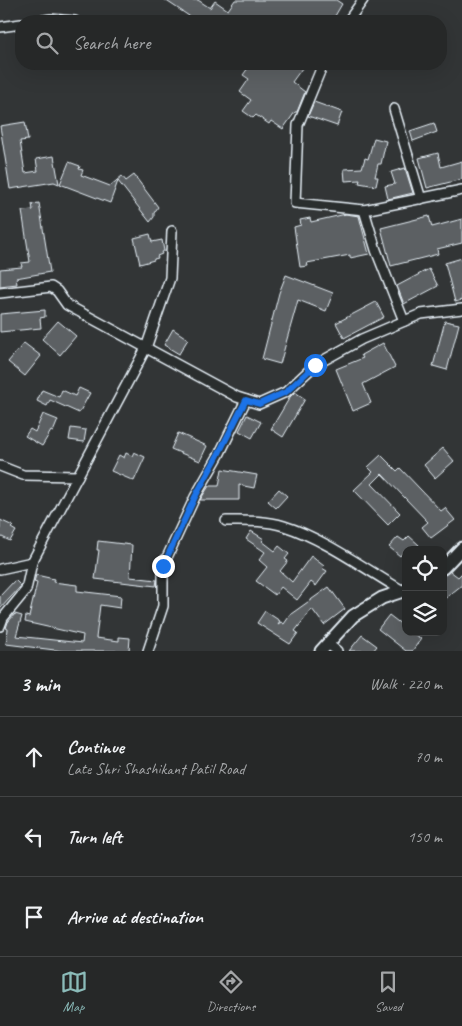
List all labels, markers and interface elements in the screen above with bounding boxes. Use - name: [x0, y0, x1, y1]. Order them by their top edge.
- search box: [15, 15, 447, 70]
- icon: search: [33, 29, 61, 57]
- text: Search here: [73, 31, 150, 55]
- route start: [304, 354, 327, 377]
- map controls: [402, 546, 447, 636]
- button: locate: [402, 546, 447, 591]
- route end: [152, 555, 175, 578]
- button: layers: [402, 591, 447, 636]
- text: 3 min: [20, 671, 60, 697]
- text: Walk · 220 m: [370, 674, 442, 694]
- text: Continue: [67, 735, 124, 759]
- icon: ahead: [20, 743, 48, 771]
- text: 70 m: [415, 747, 442, 767]
- text: Late Shri Shashikant Patil Road: [67, 759, 245, 779]
- icon: left: [20, 823, 48, 851]
- text: Turn left: [67, 825, 122, 849]
- text: 150 m: [408, 827, 442, 847]
- icon: arrive: [20, 903, 48, 931]
- text: Arrive at destination: [67, 905, 203, 929]
- tab: Map: [60, 968, 88, 1015]
- tab: Directions: [207, 968, 255, 1015]
- tab: Saved: [374, 968, 402, 1015]

